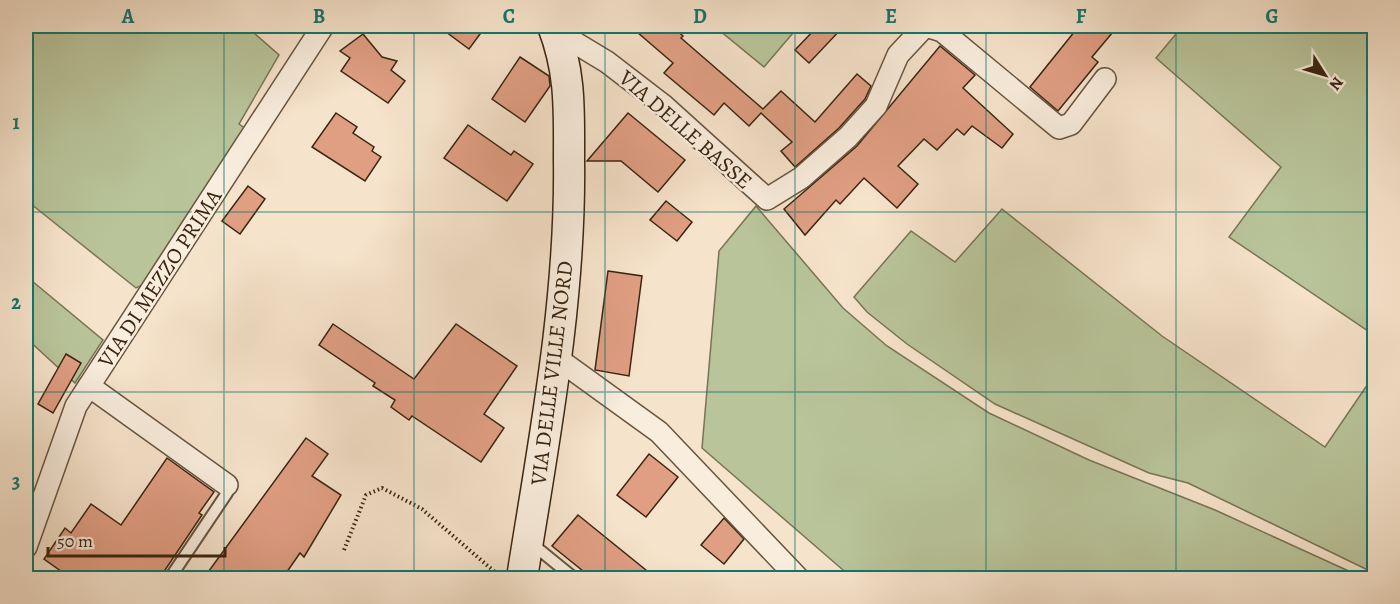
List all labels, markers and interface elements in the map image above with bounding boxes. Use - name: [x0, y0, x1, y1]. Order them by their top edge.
- text: A: [121, 3, 135, 30]
- text: B: [313, 3, 325, 30]
- text: C: [503, 3, 515, 30]
- text: D: [693, 3, 707, 30]
- text: E: [885, 3, 897, 30]
- text: F: [1076, 3, 1087, 30]
- text: G: [1265, 3, 1279, 30]
- north arrow: [1295, 45, 1355, 105]
- street label: VIA DELLE BASSE: [611, 63, 759, 196]
- text: N: [1324, 72, 1348, 95]
- text: 1: [12, 109, 20, 136]
- street label: VIA DI MEZZO PRIMA: [90, 182, 229, 374]
- street label: VIA DELLE VILLE NORD: [523, 259, 581, 488]
- text: 2: [11, 289, 21, 316]
- text: 3: [12, 468, 20, 495]
- scale bar: [48, 520, 225, 558]
- text: 50 m: [57, 529, 93, 553]

